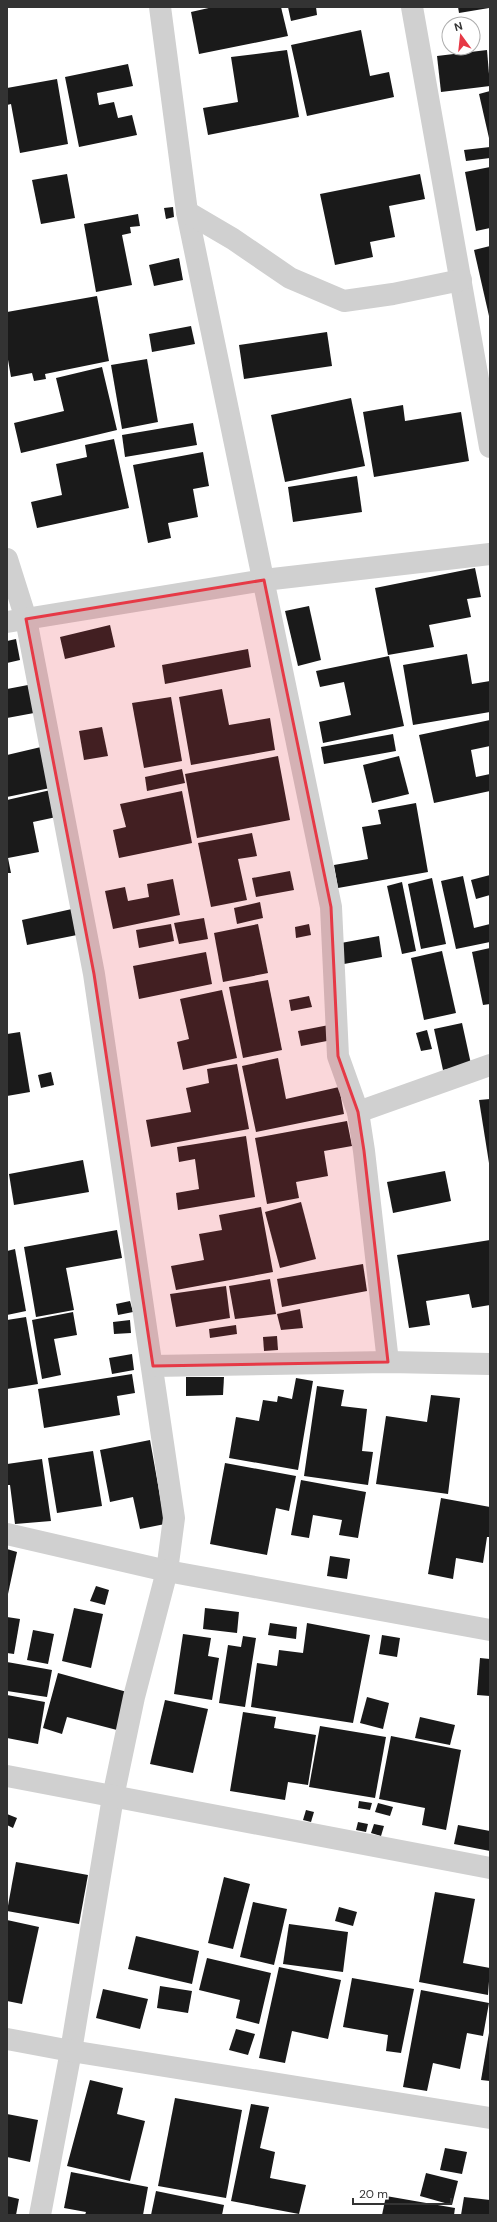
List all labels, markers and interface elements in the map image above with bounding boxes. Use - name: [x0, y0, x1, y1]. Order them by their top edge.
- north arrow: [441, 16, 481, 56]
- text: N: [453, 19, 464, 34]
- scale bar: [353, 2180, 451, 2206]
- text: 20 m: [359, 2186, 388, 2202]

